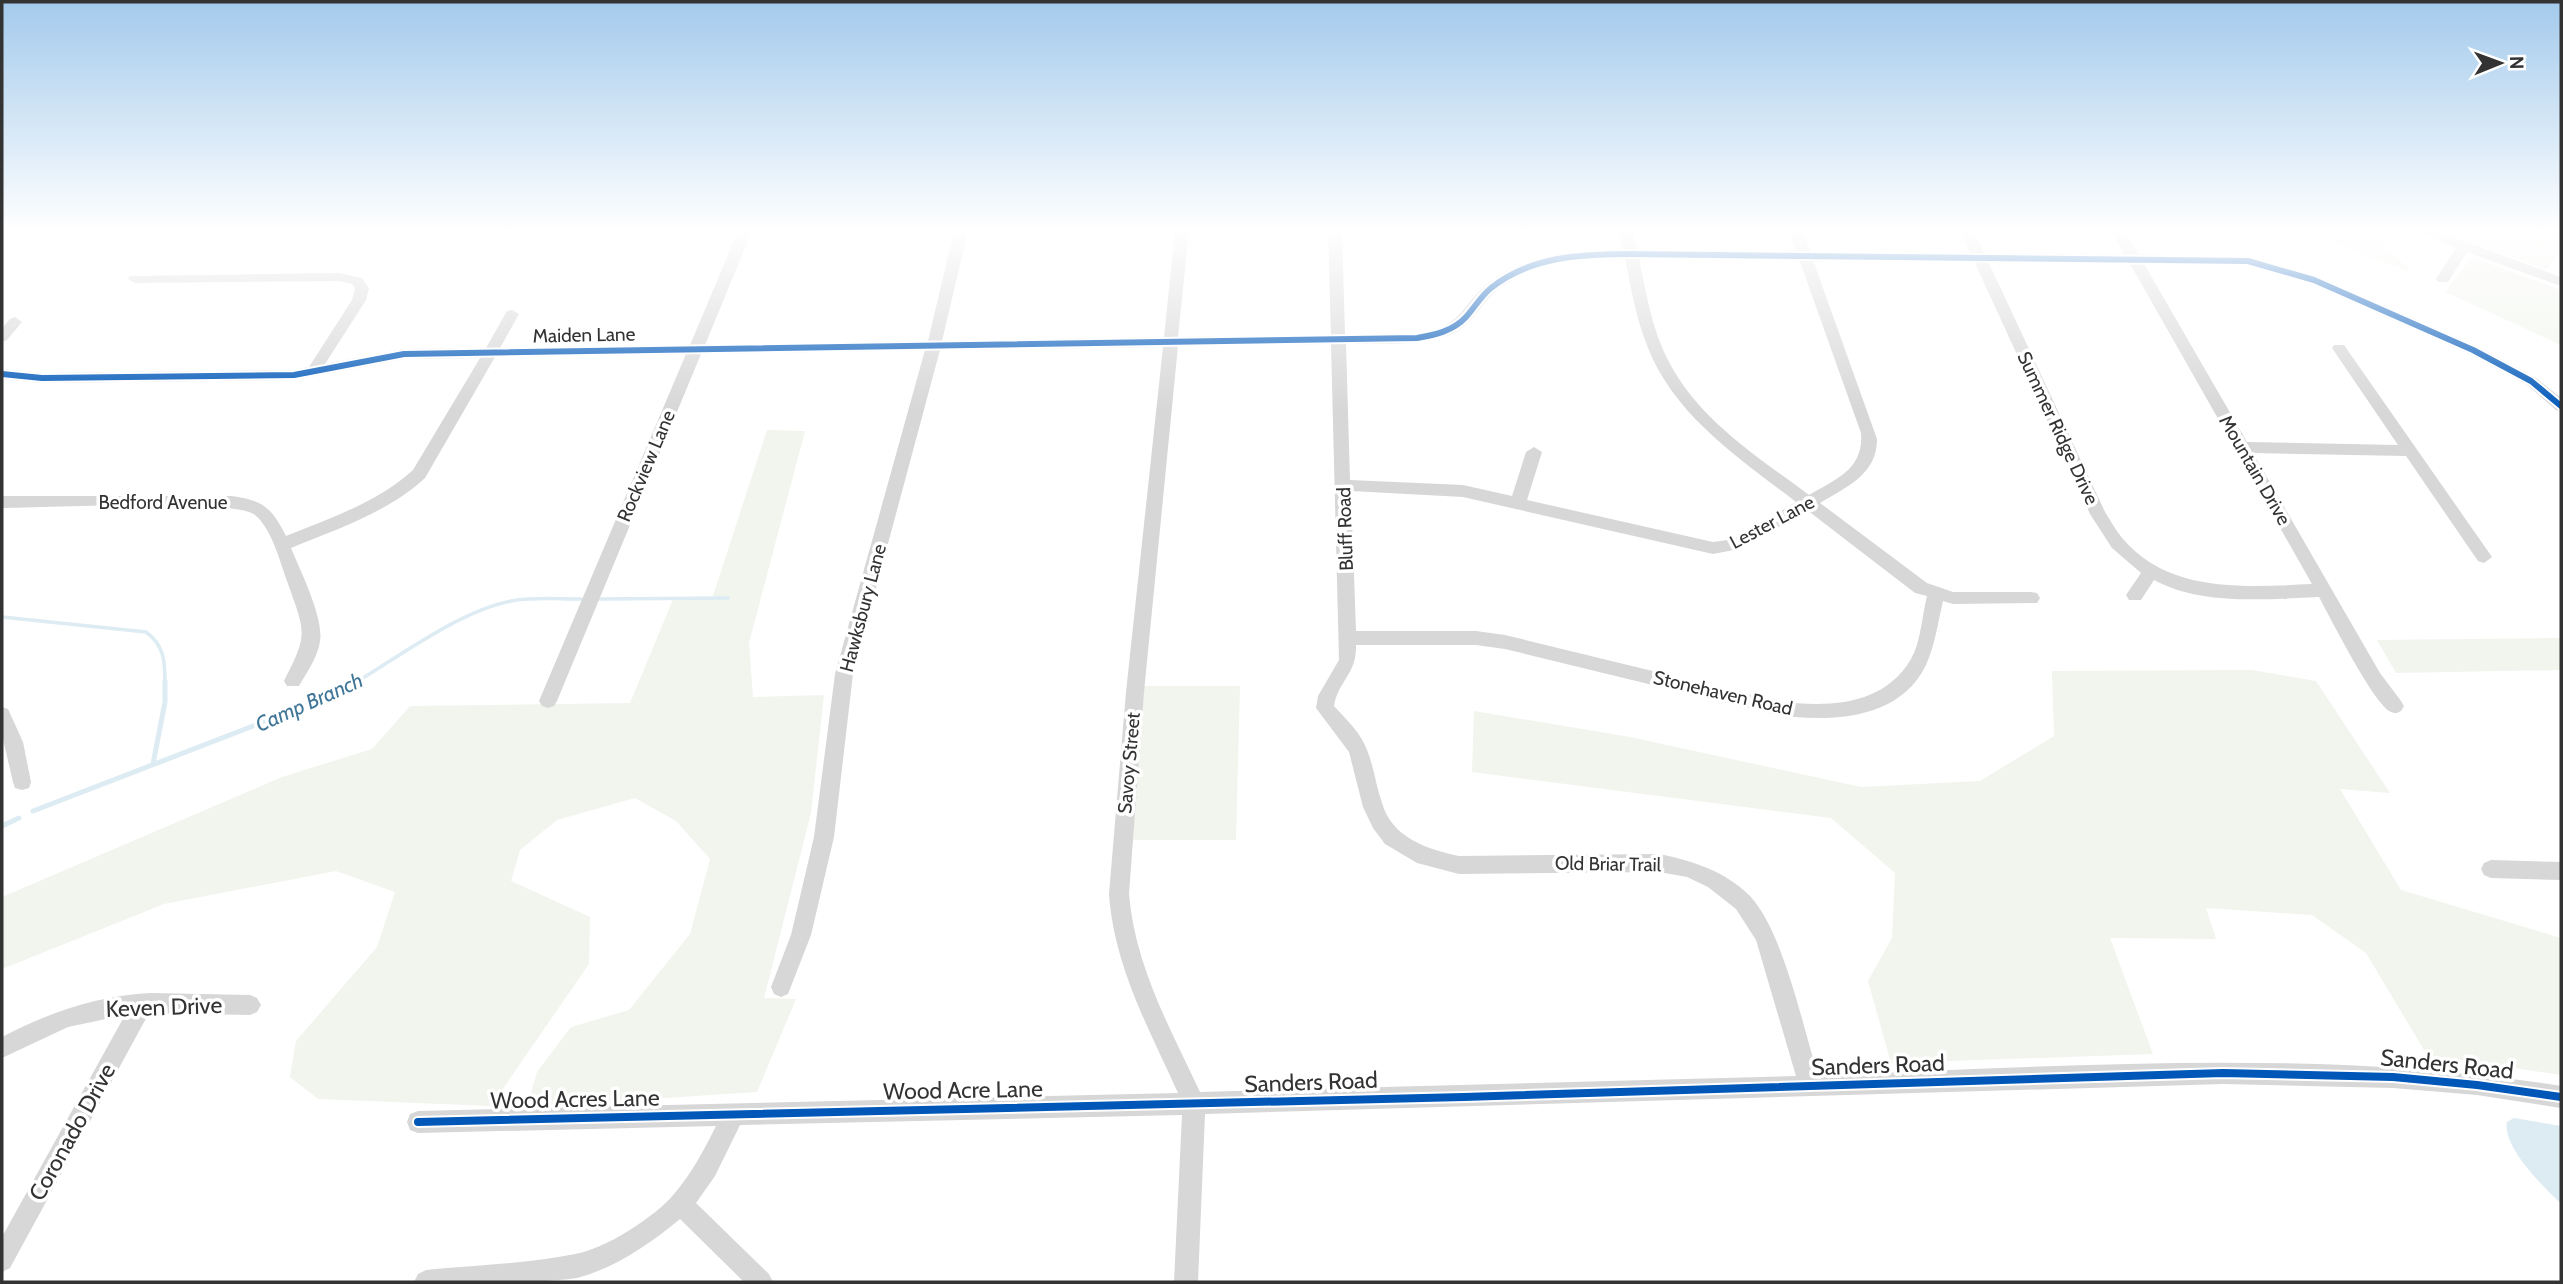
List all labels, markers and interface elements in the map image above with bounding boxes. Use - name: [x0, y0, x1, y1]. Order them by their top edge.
- north arrow: [2465, 28, 2535, 98]
- text: N: [2505, 56, 2528, 70]
- street label: Maiden Lane: [532, 323, 636, 347]
- street label: Summer Ridge Drive: [2012, 348, 2104, 508]
- street label: Rockview Lane: [612, 407, 680, 525]
- street label: Mountain Drive: [2214, 411, 2296, 529]
- street label: Bluff Road: [1332, 487, 1358, 571]
- street label: Lester Lane: [1726, 490, 1818, 554]
- street label: Bedford Avenue: [99, 491, 228, 514]
- street label: Hawksbury Lane: [835, 541, 891, 675]
- street label: Stonehaven Road: [1651, 666, 1795, 720]
- water label: Camp Branch: [251, 667, 367, 737]
- street label: Savoy Street: [1113, 711, 1145, 815]
- street label: Old Briar Trail: [1555, 852, 1662, 876]
- street label: Keven Drive: [105, 991, 223, 1023]
- street label: Sanders Road: [2379, 1043, 2515, 1085]
- street label: Sanders Road: [1811, 1049, 1945, 1081]
- street label: Coronado Drive: [23, 1058, 121, 1205]
- street label: Sanders Road: [1244, 1066, 1378, 1098]
- street label: Wood Acre Lane: [883, 1075, 1043, 1105]
- street label: Wood Acres Lane: [490, 1084, 660, 1114]

